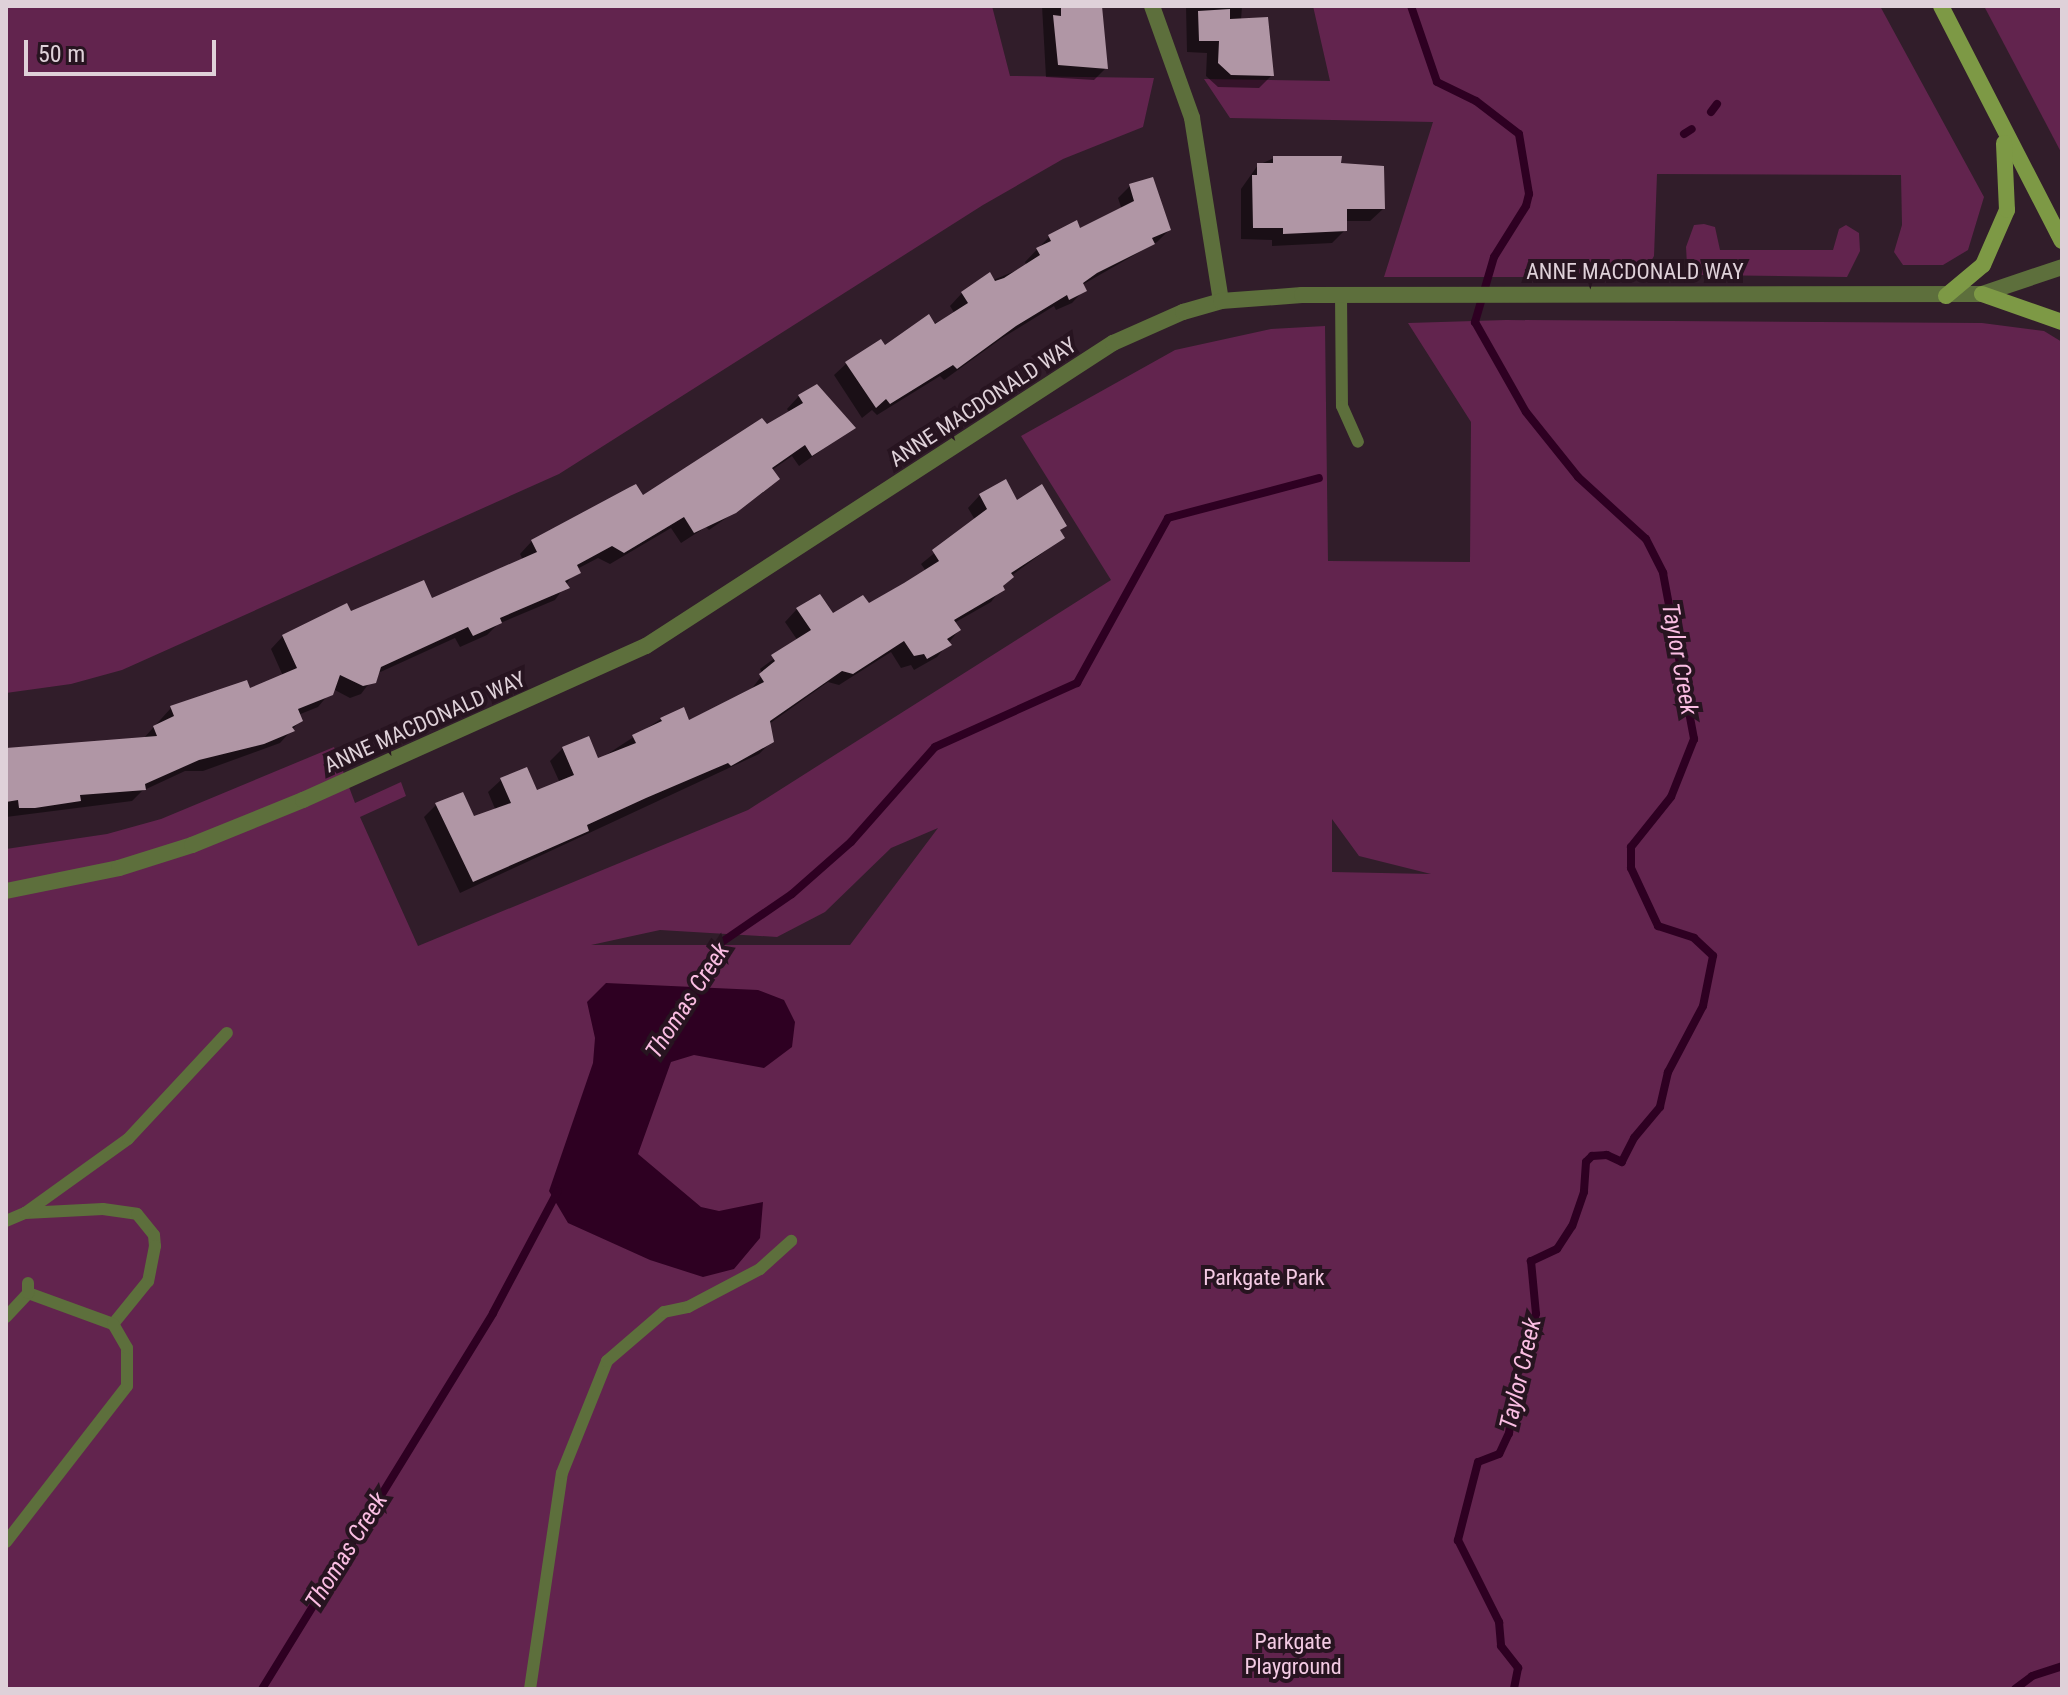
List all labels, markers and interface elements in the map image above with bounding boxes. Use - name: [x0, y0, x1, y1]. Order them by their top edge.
- scale bar: [28, 24, 220, 74]
- text: 50 m: [38, 40, 85, 68]
- street label: ANNE MACDONALD WAY: [1526, 259, 1744, 285]
- street label: ANNE MACDONALD WAY: [885, 332, 1081, 472]
- water label: Taylor Creek: [1655, 601, 1703, 717]
- street label: ANNE MACDONALD WAY: [320, 666, 530, 778]
- water label: Thomas Creek: [640, 938, 736, 1064]
- park label: Parkgate Park: [1203, 1265, 1325, 1291]
- water label: Taylor Creek: [1494, 1316, 1548, 1432]
- water label: Thomas Creek: [300, 1487, 394, 1615]
- park label: Parkgate Playground: [1244, 1628, 1342, 1680]

